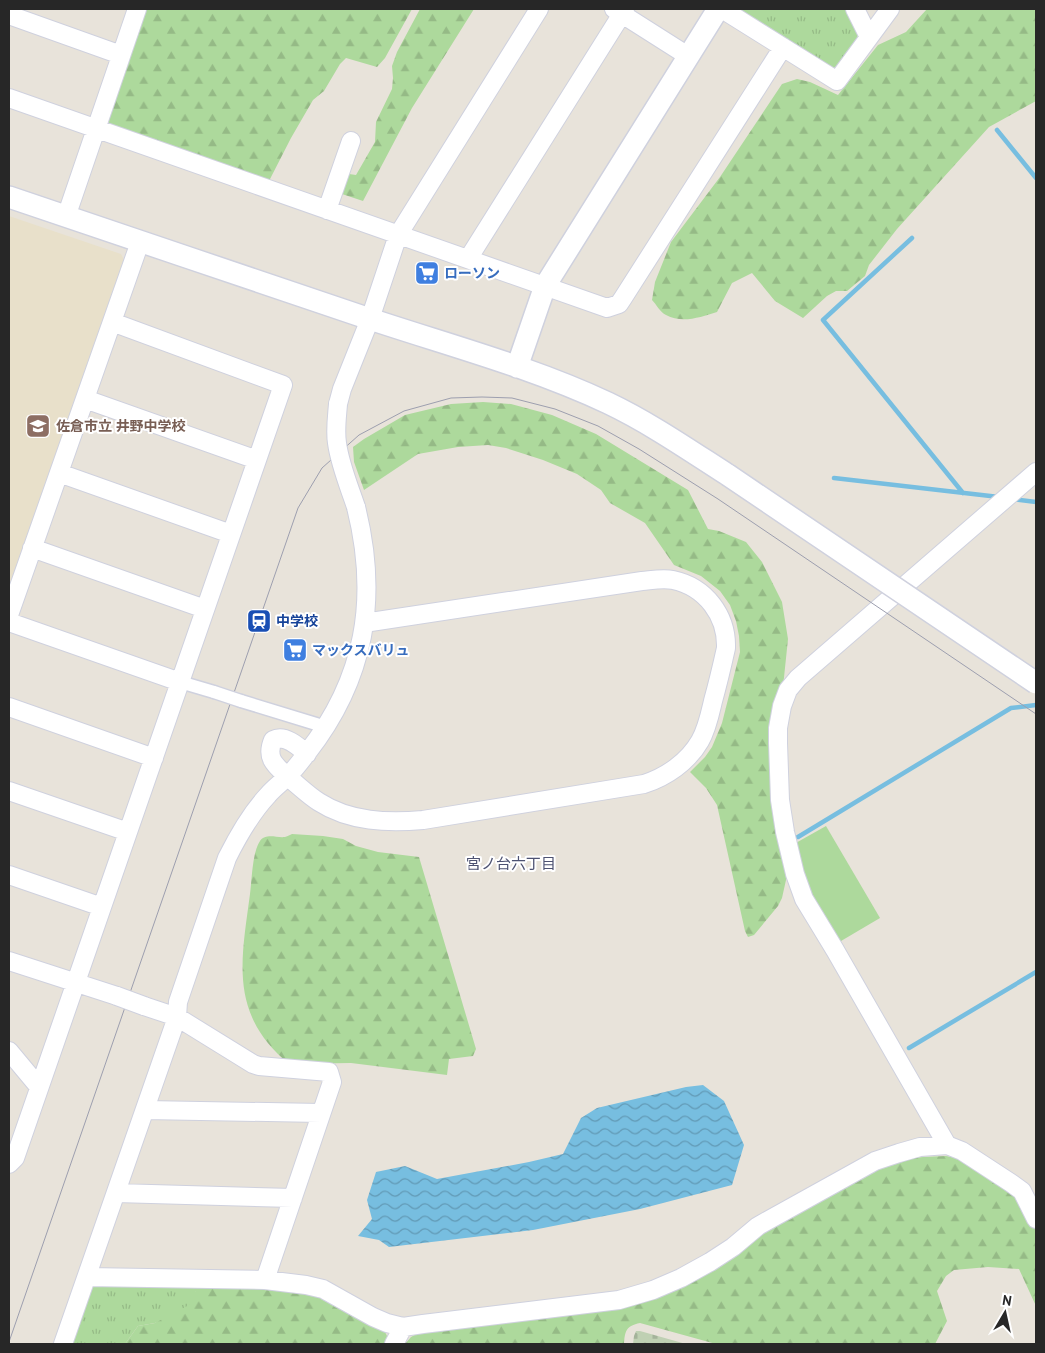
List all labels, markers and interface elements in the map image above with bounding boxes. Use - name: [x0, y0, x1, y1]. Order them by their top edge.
- supermarket icon: ローソン: [414, 260, 440, 286]
- place label: ローソン: [444, 264, 500, 282]
- school or university icon: 佐倉市立 井野中学校: [25, 413, 51, 439]
- place label: 佐倉市立 井野中学校: [56, 417, 186, 435]
- station icon: 中学校: [246, 608, 272, 634]
- place label: 中学校: [276, 612, 318, 630]
- supermarket icon: マックスバリュ: [282, 637, 308, 663]
- place label: マックスバリュ: [312, 641, 410, 659]
- district label: 宮ノ台六丁目: [466, 854, 556, 873]
- north arrow: [980, 1288, 1030, 1338]
- text: N: [1001, 1291, 1013, 1310]

